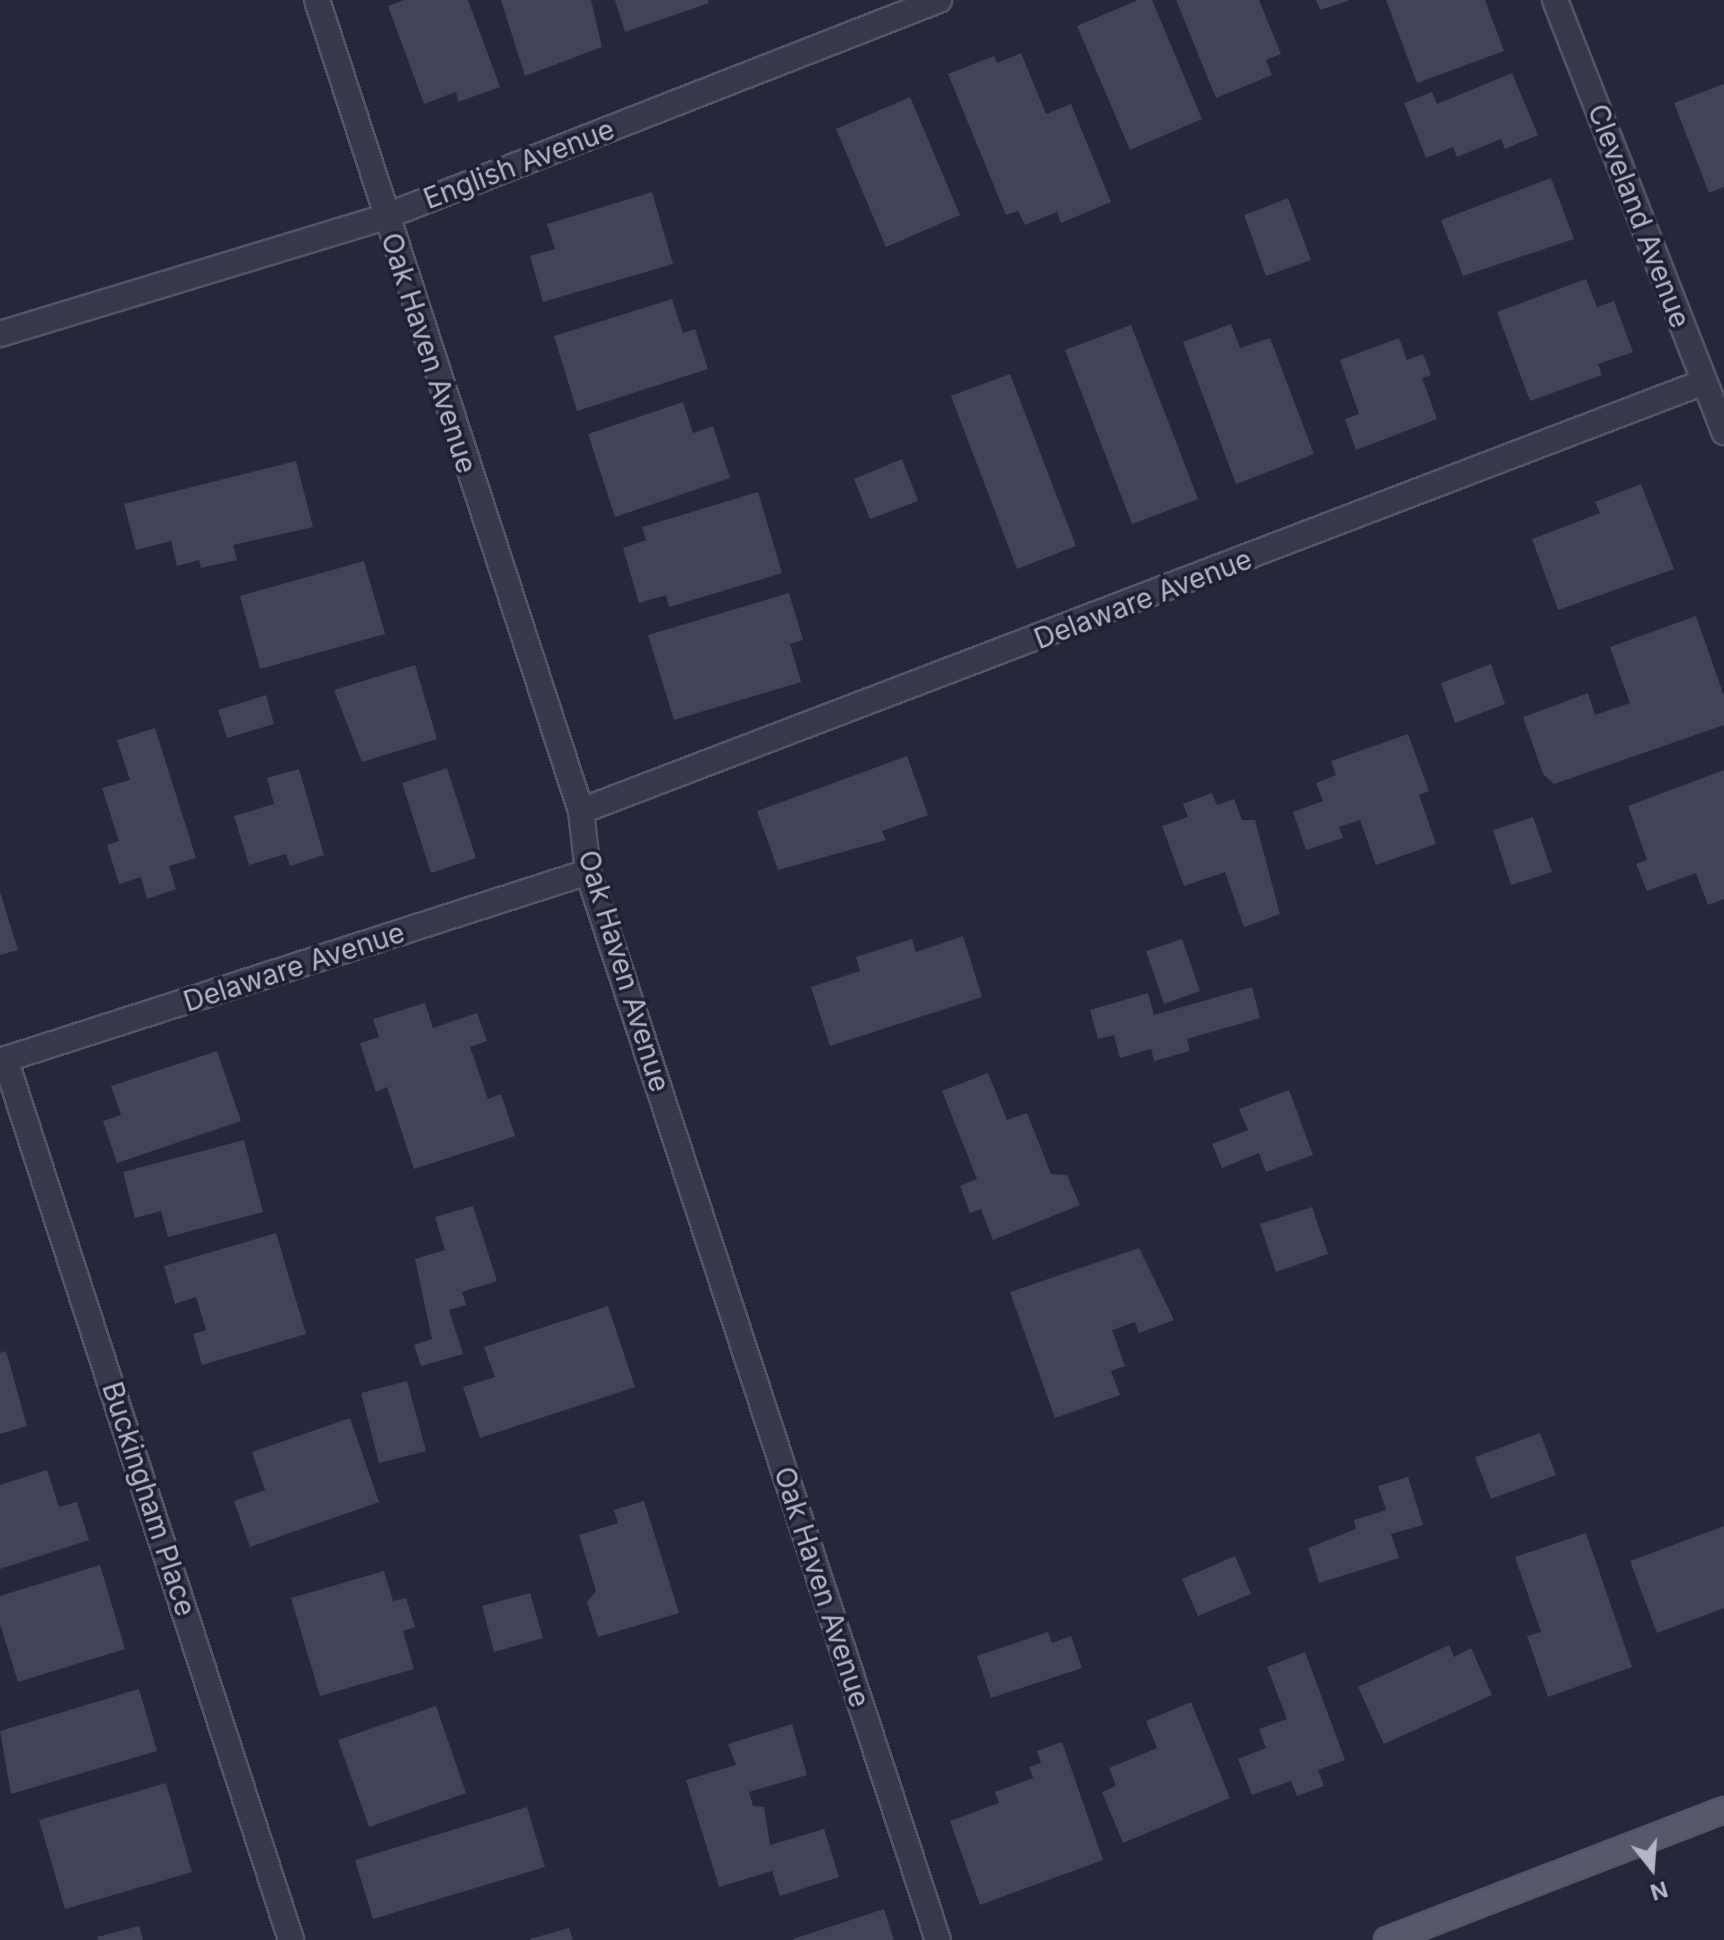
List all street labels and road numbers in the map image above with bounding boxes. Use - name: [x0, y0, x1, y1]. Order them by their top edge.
- street label: Cleveland Avenue: [1581, 99, 1697, 333]
- street label: English Avenue: [419, 112, 619, 216]
- street label: Oak Haven Avenue: [374, 229, 484, 477]
- street label: Delaware Avenue: [1029, 542, 1257, 656]
- street label: Oak Haven Avenue: [571, 846, 677, 1096]
- street label: Delaware Avenue: [179, 915, 409, 1019]
- street label: Buckingham Place: [95, 1378, 203, 1620]
- street label: Oak Haven Avenue: [767, 1463, 877, 1711]

